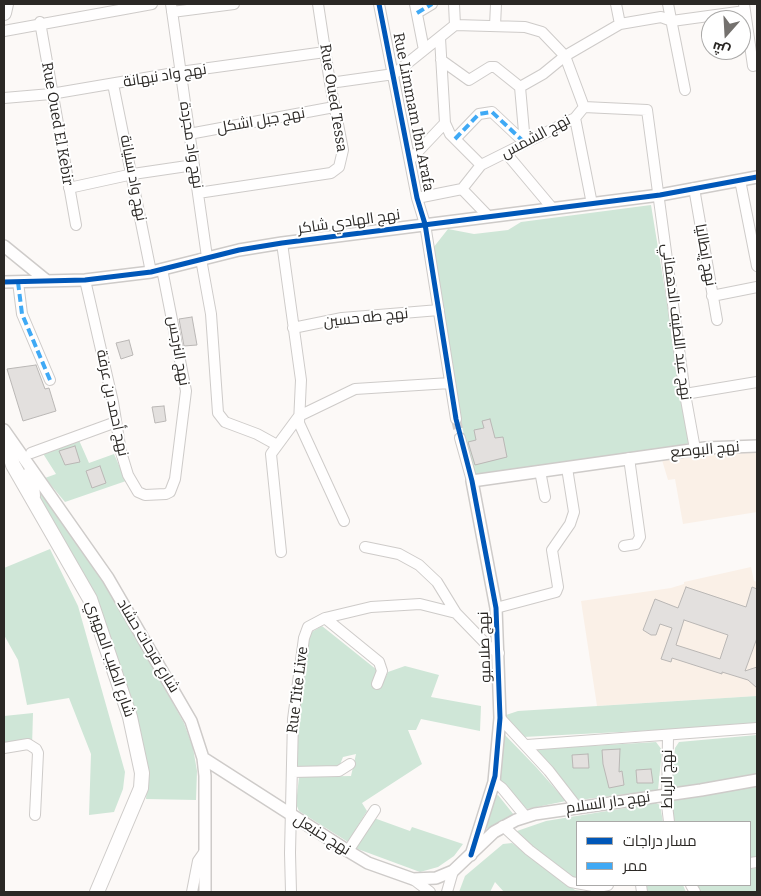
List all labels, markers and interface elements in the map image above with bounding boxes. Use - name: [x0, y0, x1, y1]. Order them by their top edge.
- north arrow: [701, 10, 751, 60]
- street label: Rue Limmam Ibn Arafa: [389, 31, 437, 193]
- text: ش: [710, 38, 733, 60]
- street label: Rue Oued Tessa: [316, 43, 350, 153]
- street label: Rue Oued El Kebir: [37, 61, 77, 187]
- street label: نهج واد نبهانة: [122, 61, 208, 91]
- street label: نهج واد مجردة: [175, 100, 207, 190]
- street label: نهج جبل اشكل: [215, 104, 307, 138]
- street label: نهج الشمس: [498, 111, 574, 163]
- street label: نهج واد سليانة: [116, 133, 150, 223]
- street label: نهج الهادي شاكر: [297, 206, 401, 238]
- street label: نهج إيطاليا: [691, 222, 719, 288]
- street label: نهج عبد اللطيف الدهماني: [657, 243, 695, 401]
- street label: نهج طه حسين: [323, 305, 409, 331]
- street label: نهج النرجس: [163, 315, 193, 387]
- street label: نهج أحمد بن عرفة: [92, 348, 132, 458]
- street label: نهج البوصع: [670, 438, 740, 462]
- street label: شارع فرحات حشاد: [113, 596, 183, 696]
- street label: شارع الطيب المهيري: [82, 599, 138, 719]
- street label: نهج صلامبو: [475, 611, 495, 683]
- street label: Rue Tite Live: [284, 645, 312, 735]
- street label: نهج الرباط: [659, 750, 677, 808]
- street label: نهج دار السلام: [565, 788, 651, 818]
- street label: نهج حنبعل: [290, 811, 354, 859]
- legend: [576, 821, 751, 886]
- text: مسار دراجات: [623, 832, 697, 850]
- text: ممر: [623, 857, 647, 875]

